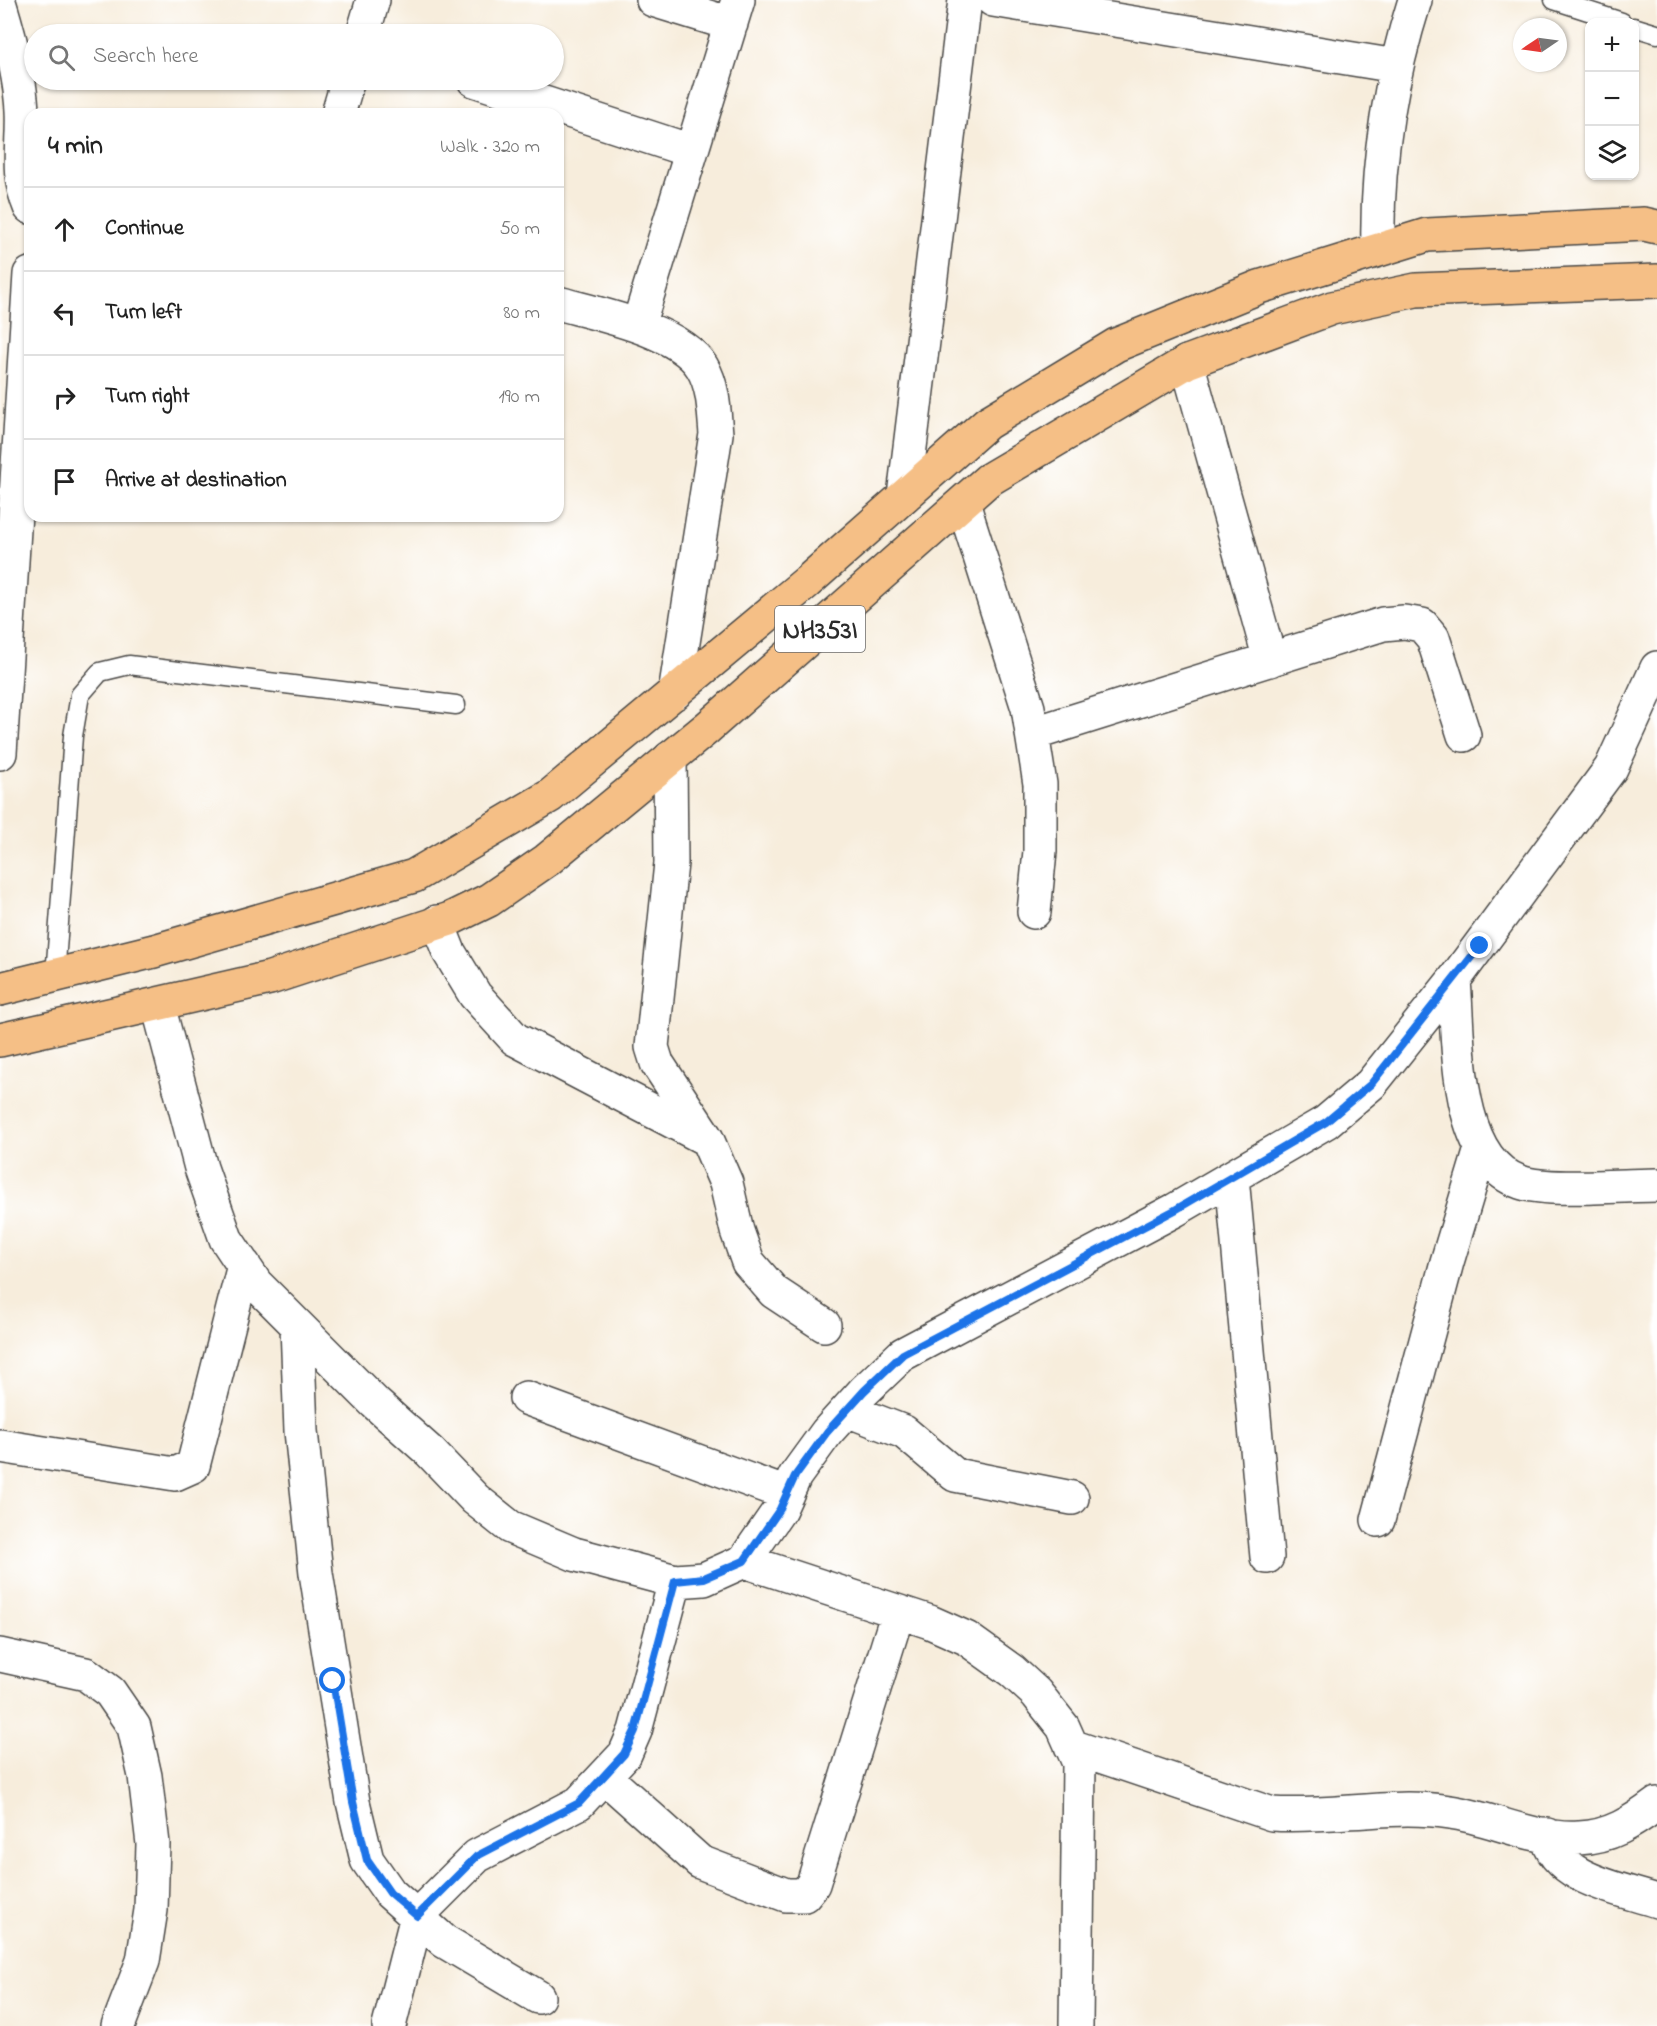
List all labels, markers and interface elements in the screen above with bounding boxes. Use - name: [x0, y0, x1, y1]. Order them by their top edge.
- north arrow: [1513, 18, 1567, 72]
- map controls: [1585, 18, 1639, 180]
- button: +: [1585, 18, 1639, 72]
- search box: [24, 24, 564, 90]
- icon: search: [45, 41, 78, 74]
- text: Search here: [93, 41, 198, 73]
- button: −: [1585, 72, 1639, 126]
- button: layers: [1585, 126, 1639, 180]
- text: 4 min: [48, 128, 103, 166]
- text: Walk · 320 m: [440, 133, 540, 162]
- icon: ahead: [48, 213, 81, 246]
- text: Continue: [105, 213, 184, 245]
- text: 50 m: [499, 215, 540, 244]
- icon: left: [48, 297, 81, 330]
- text: Turn left: [105, 297, 182, 329]
- text: 80 m: [503, 299, 540, 328]
- icon: right: [48, 381, 81, 414]
- text: Turn right: [105, 381, 190, 413]
- text: 190 m: [498, 383, 540, 412]
- icon: arrive: [48, 465, 81, 498]
- text: Arrive at destination: [105, 465, 287, 497]
- road number: NH353I: [775, 606, 865, 652]
- route end: [1466, 932, 1492, 958]
- route start: [319, 1667, 345, 1693]

